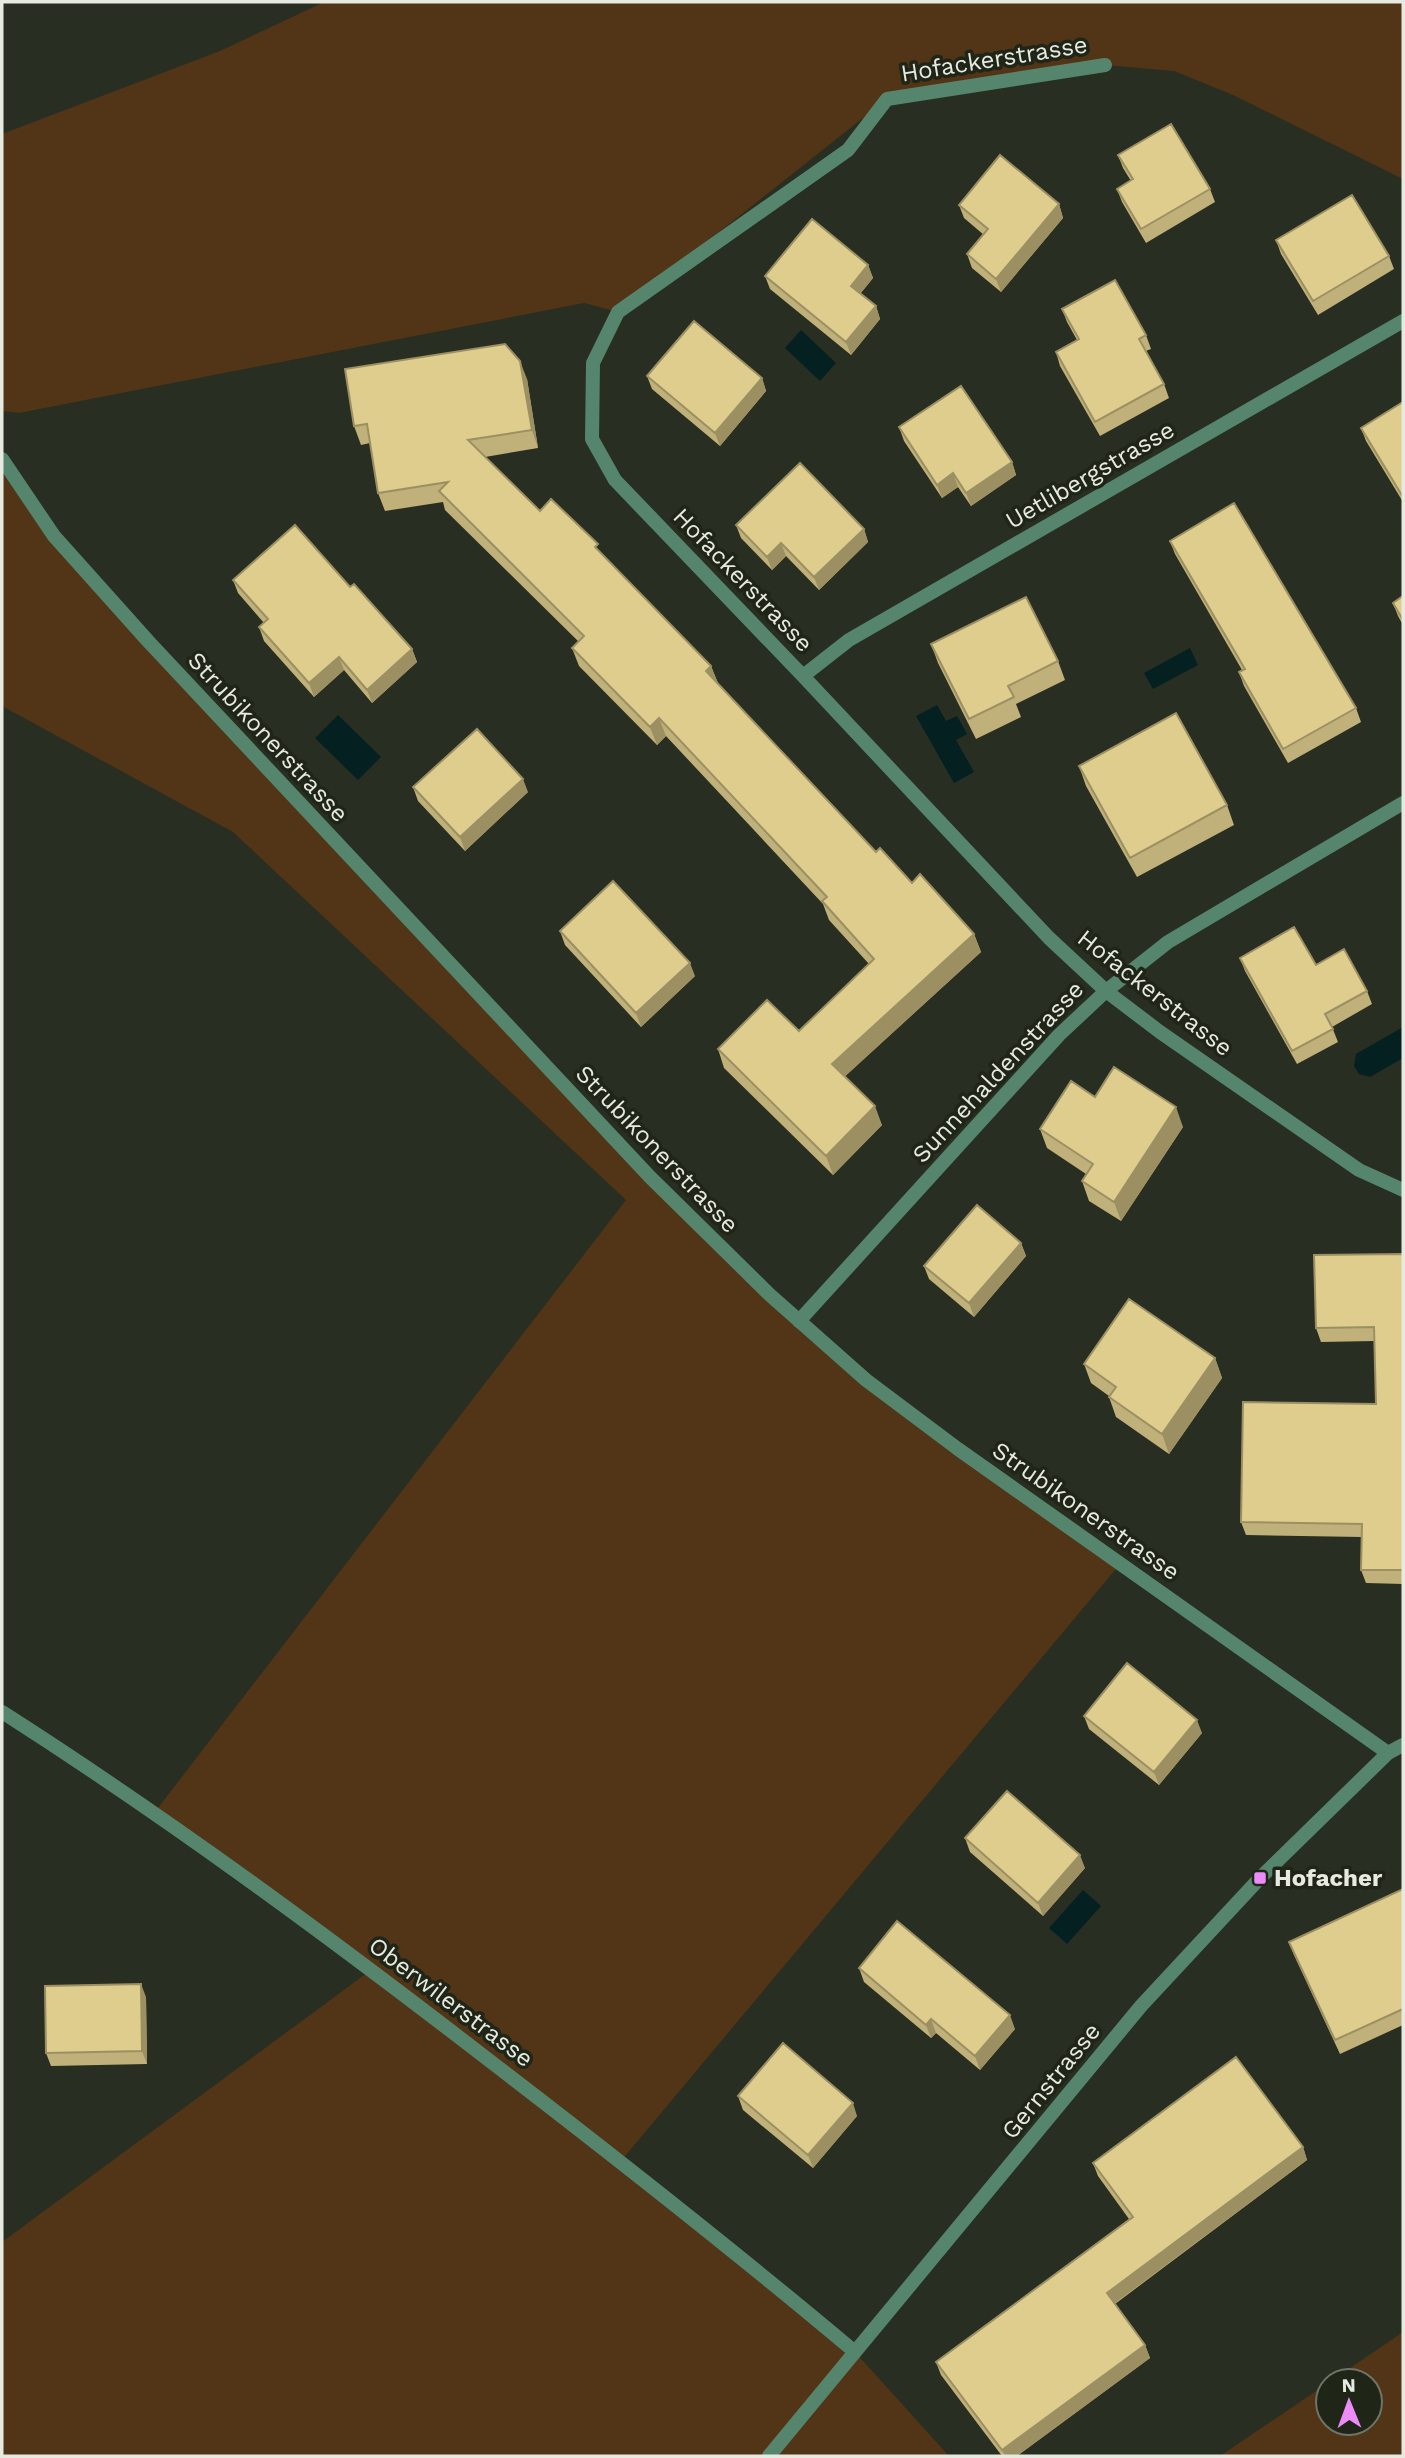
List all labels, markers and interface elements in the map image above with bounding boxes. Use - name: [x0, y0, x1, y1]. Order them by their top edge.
- street label: Hofackerstrasse: [899, 30, 1089, 88]
- street label: Uetlibergstrasse: [1001, 415, 1179, 535]
- street label: Hofackerstrasse: [667, 502, 819, 658]
- street label: Strubikonerstrasse: [182, 646, 354, 828]
- street label: Hofackerstrasse: [1072, 924, 1238, 1062]
- street label: Sunnehaldenstrasse: [907, 975, 1089, 1169]
- street label: Strubikonerstrasse: [570, 1059, 744, 1239]
- street label: Strubikonerstrasse: [987, 1436, 1185, 1586]
- place label: Hofacher: [1274, 1864, 1383, 1892]
- marker: Hofacher: [1252, 1870, 1268, 1886]
- street label: Oberwilerstrasse: [363, 1931, 539, 2073]
- street label: Gernstrasse: [996, 2017, 1106, 2145]
- north arrow: [1314, 2367, 1384, 2437]
- text: N: [1341, 2374, 1356, 2397]

